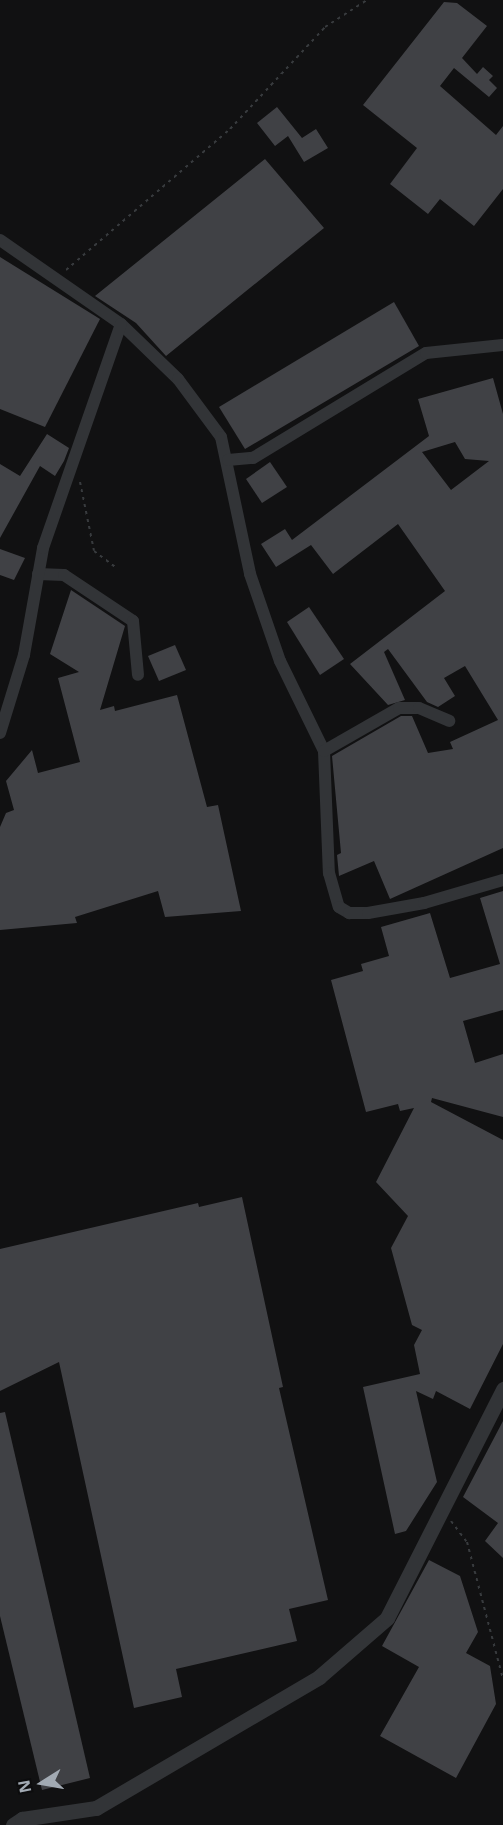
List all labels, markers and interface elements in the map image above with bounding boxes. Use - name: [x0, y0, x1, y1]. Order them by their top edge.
- north arrow: [12, 1753, 72, 1813]
- text: N: [12, 1778, 36, 1795]

